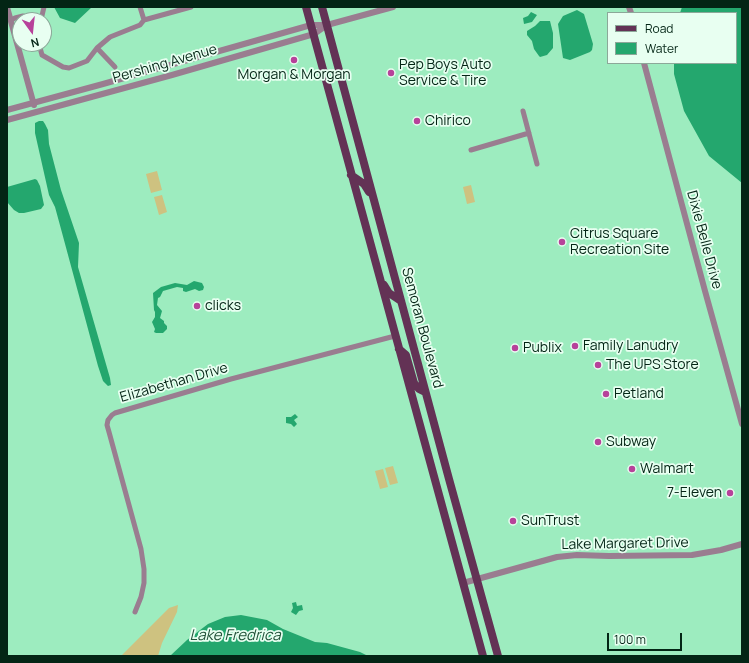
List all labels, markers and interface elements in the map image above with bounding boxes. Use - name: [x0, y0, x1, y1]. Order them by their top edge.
- north arrow: [12, 12, 52, 52]
- legend: [607, 12, 737, 64]
- text: Road: [645, 20, 673, 37]
- text: N: [29, 35, 41, 51]
- text: Water: [645, 40, 678, 57]
- street label: Pershing Avenue: [111, 41, 219, 87]
- marker: Morgan & Morgan: [289, 55, 299, 65]
- place label: Pep Boys Auto Service & Tire: [399, 57, 491, 90]
- place label: Morgan & Morgan: [237, 67, 351, 83]
- marker: Pep Boys Auto Service & Tire: [386, 68, 396, 78]
- place label: Chirico: [425, 113, 471, 129]
- marker: Chirico: [412, 116, 422, 126]
- street label: Dixie Belle Drive: [683, 189, 725, 291]
- place label: Citrus Square Recreation Site: [570, 226, 669, 258]
- marker: Citrus Square Recreation Site: [557, 237, 567, 247]
- street label: Semoran Boulevard: [398, 266, 446, 390]
- place label: clicks: [205, 298, 241, 314]
- marker: clicks: [192, 301, 202, 311]
- place label: Family Lanudry: [583, 338, 678, 354]
- place label: Publix: [523, 340, 562, 356]
- marker: Family Lanudry: [570, 341, 580, 351]
- marker: Publix: [510, 343, 520, 353]
- place label: The UPS Store: [606, 357, 699, 373]
- street label: Elizabethan Drive: [118, 360, 230, 406]
- marker: The UPS Store: [593, 360, 603, 370]
- place label: Petland: [614, 386, 664, 402]
- marker: Petland: [601, 389, 611, 399]
- place label: Subway: [606, 434, 656, 450]
- marker: Subway: [593, 437, 603, 447]
- place label: Walmart: [640, 461, 694, 477]
- marker: Walmart: [627, 464, 637, 474]
- place label: 7-Eleven: [667, 485, 722, 501]
- marker: 7-Eleven: [725, 488, 735, 498]
- place label: SunTrust: [521, 513, 579, 529]
- marker: SunTrust: [508, 516, 518, 526]
- street label: Lake Margaret Drive: [561, 534, 689, 554]
- scale bar: [609, 625, 684, 651]
- water label: Lake Fredrica: [189, 627, 281, 645]
- text: 100 m: [614, 631, 646, 648]

